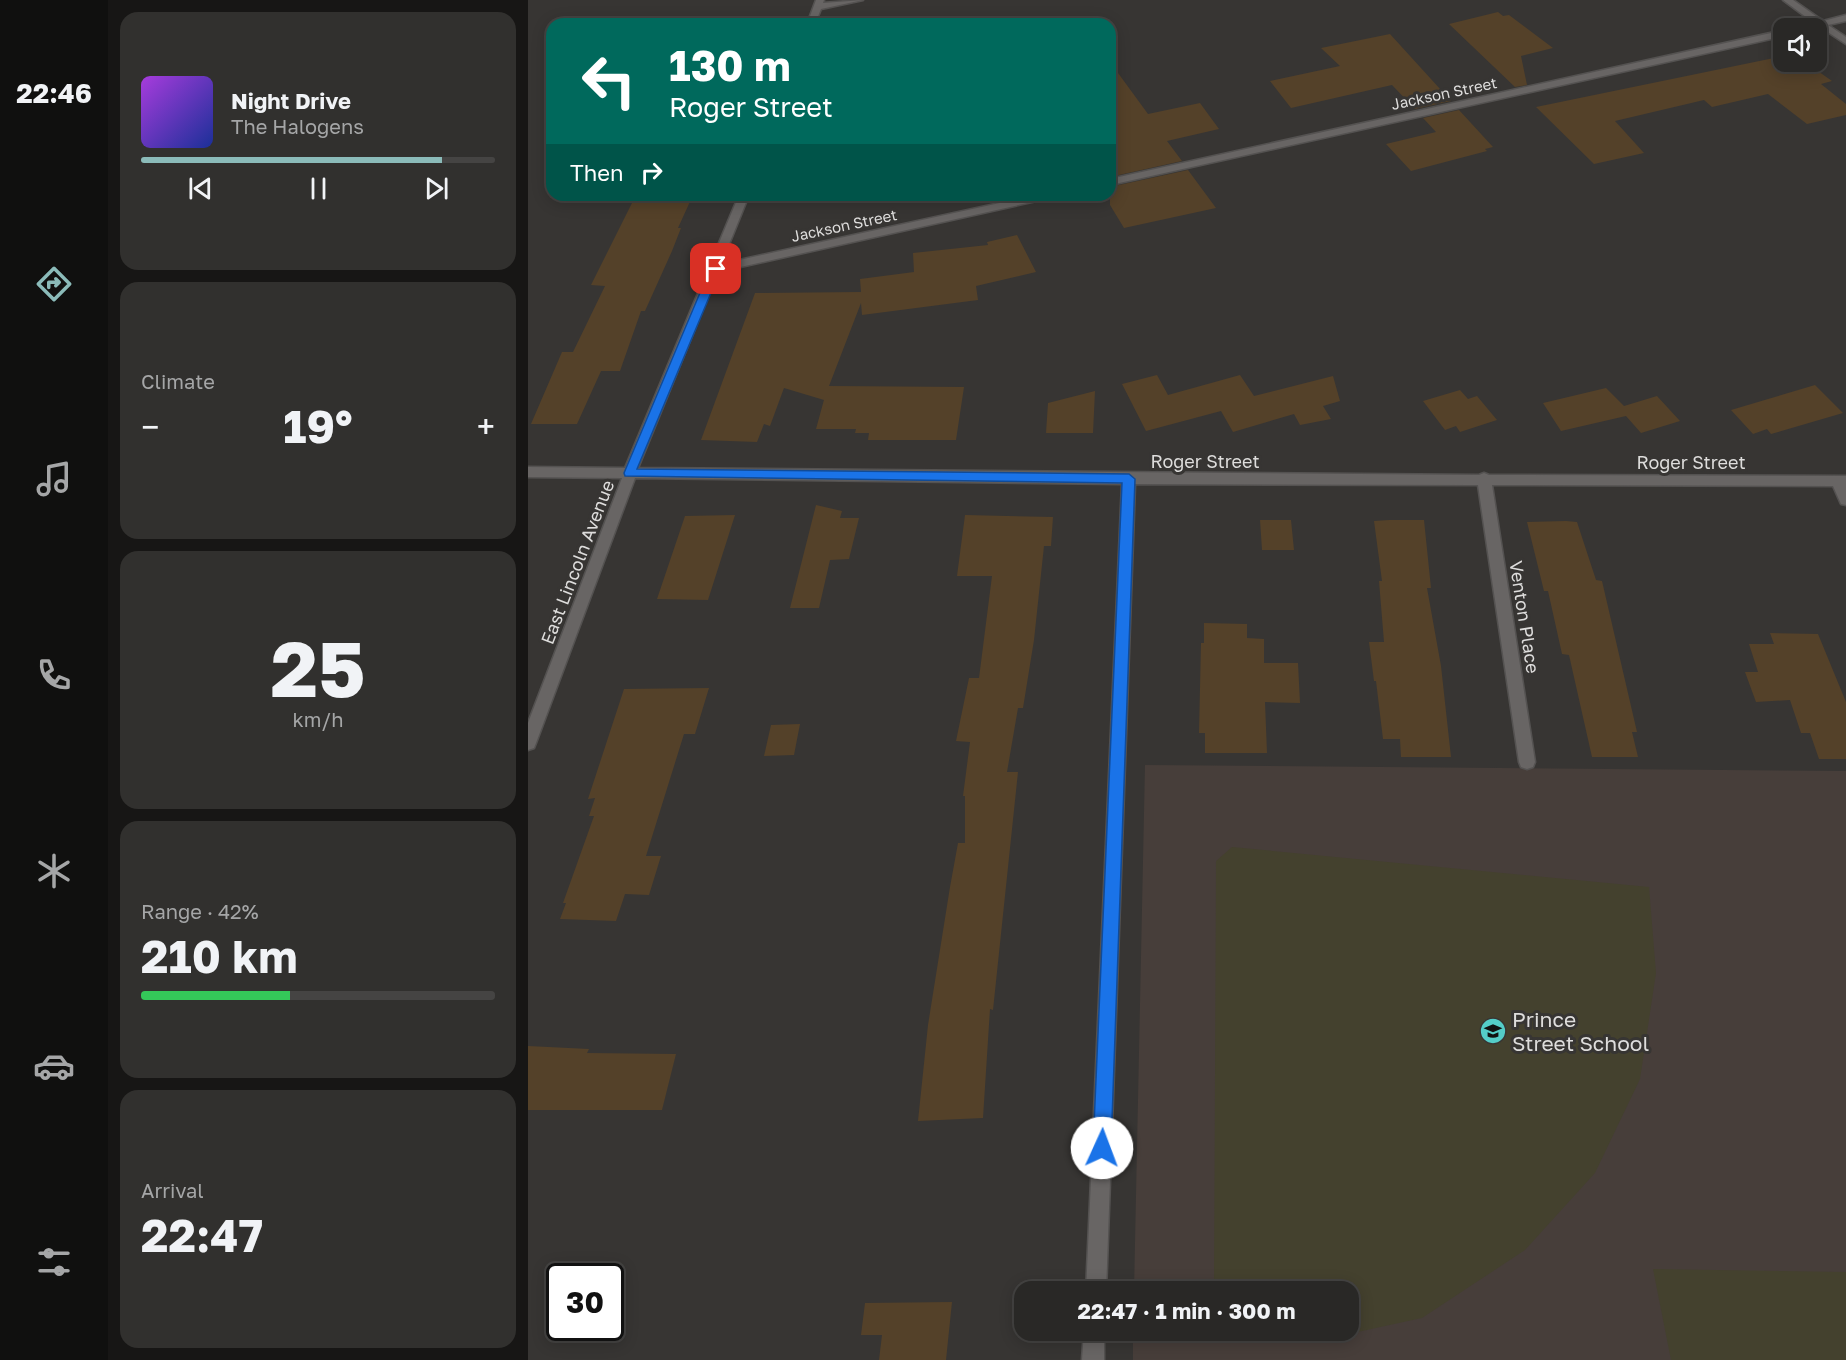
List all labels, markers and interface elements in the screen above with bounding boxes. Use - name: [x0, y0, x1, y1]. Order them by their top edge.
- map controls: [1773, 18, 1827, 72]
- button: sound: [1773, 18, 1827, 72]
- text: 130 m: [669, 40, 791, 90]
- icon: left: [570, 42, 648, 120]
- street label: Jackson Street: [1389, 73, 1499, 113]
- text: 22:46: [16, 77, 92, 109]
- text: Night Drive: [231, 87, 351, 114]
- text: Roger Street: [669, 91, 833, 123]
- text: The Halogens: [231, 114, 364, 138]
- icon: right: [635, 156, 668, 189]
- text: Then: [570, 159, 623, 186]
- icon: previous: [184, 172, 217, 205]
- icon: pause: [302, 172, 335, 205]
- icon: next: [420, 172, 453, 205]
- street label: Jackson Street: [789, 205, 899, 245]
- pin: [690, 243, 741, 294]
- icon: arrive: [699, 252, 732, 285]
- icon: directions: [33, 263, 75, 305]
- text: Climate: [141, 369, 215, 393]
- text: 19°: [283, 399, 353, 453]
- text: −: [141, 407, 159, 446]
- text: +: [477, 407, 495, 446]
- street label: Roger Street: [1150, 450, 1260, 472]
- street label: Roger Street: [1636, 451, 1746, 473]
- icon: music: [33, 458, 75, 500]
- street label: East Lincoln Avenue: [536, 477, 618, 647]
- street label: Venton Place: [1505, 559, 1545, 675]
- text: 25: [270, 621, 366, 714]
- icon: phone: [33, 654, 75, 696]
- text: km/h: [293, 707, 343, 731]
- icon: climate: [33, 850, 75, 892]
- text: Range · 42%: [141, 899, 259, 923]
- text: 210 km: [141, 929, 298, 983]
- place label: Prince Street School: [1512, 1006, 1649, 1056]
- school or university icon: Prince Street School: [1478, 1016, 1508, 1046]
- icon: car: [33, 1045, 75, 1087]
- position arrow: [1070, 1116, 1134, 1180]
- text: Arrival: [141, 1178, 204, 1202]
- text: 22:47: [141, 1208, 263, 1262]
- icon: filters: [33, 1241, 75, 1283]
- speed limit sign: 30: [546, 1263, 624, 1341]
- text: 22:47 · 1 min · 300 m: [1078, 1297, 1295, 1324]

